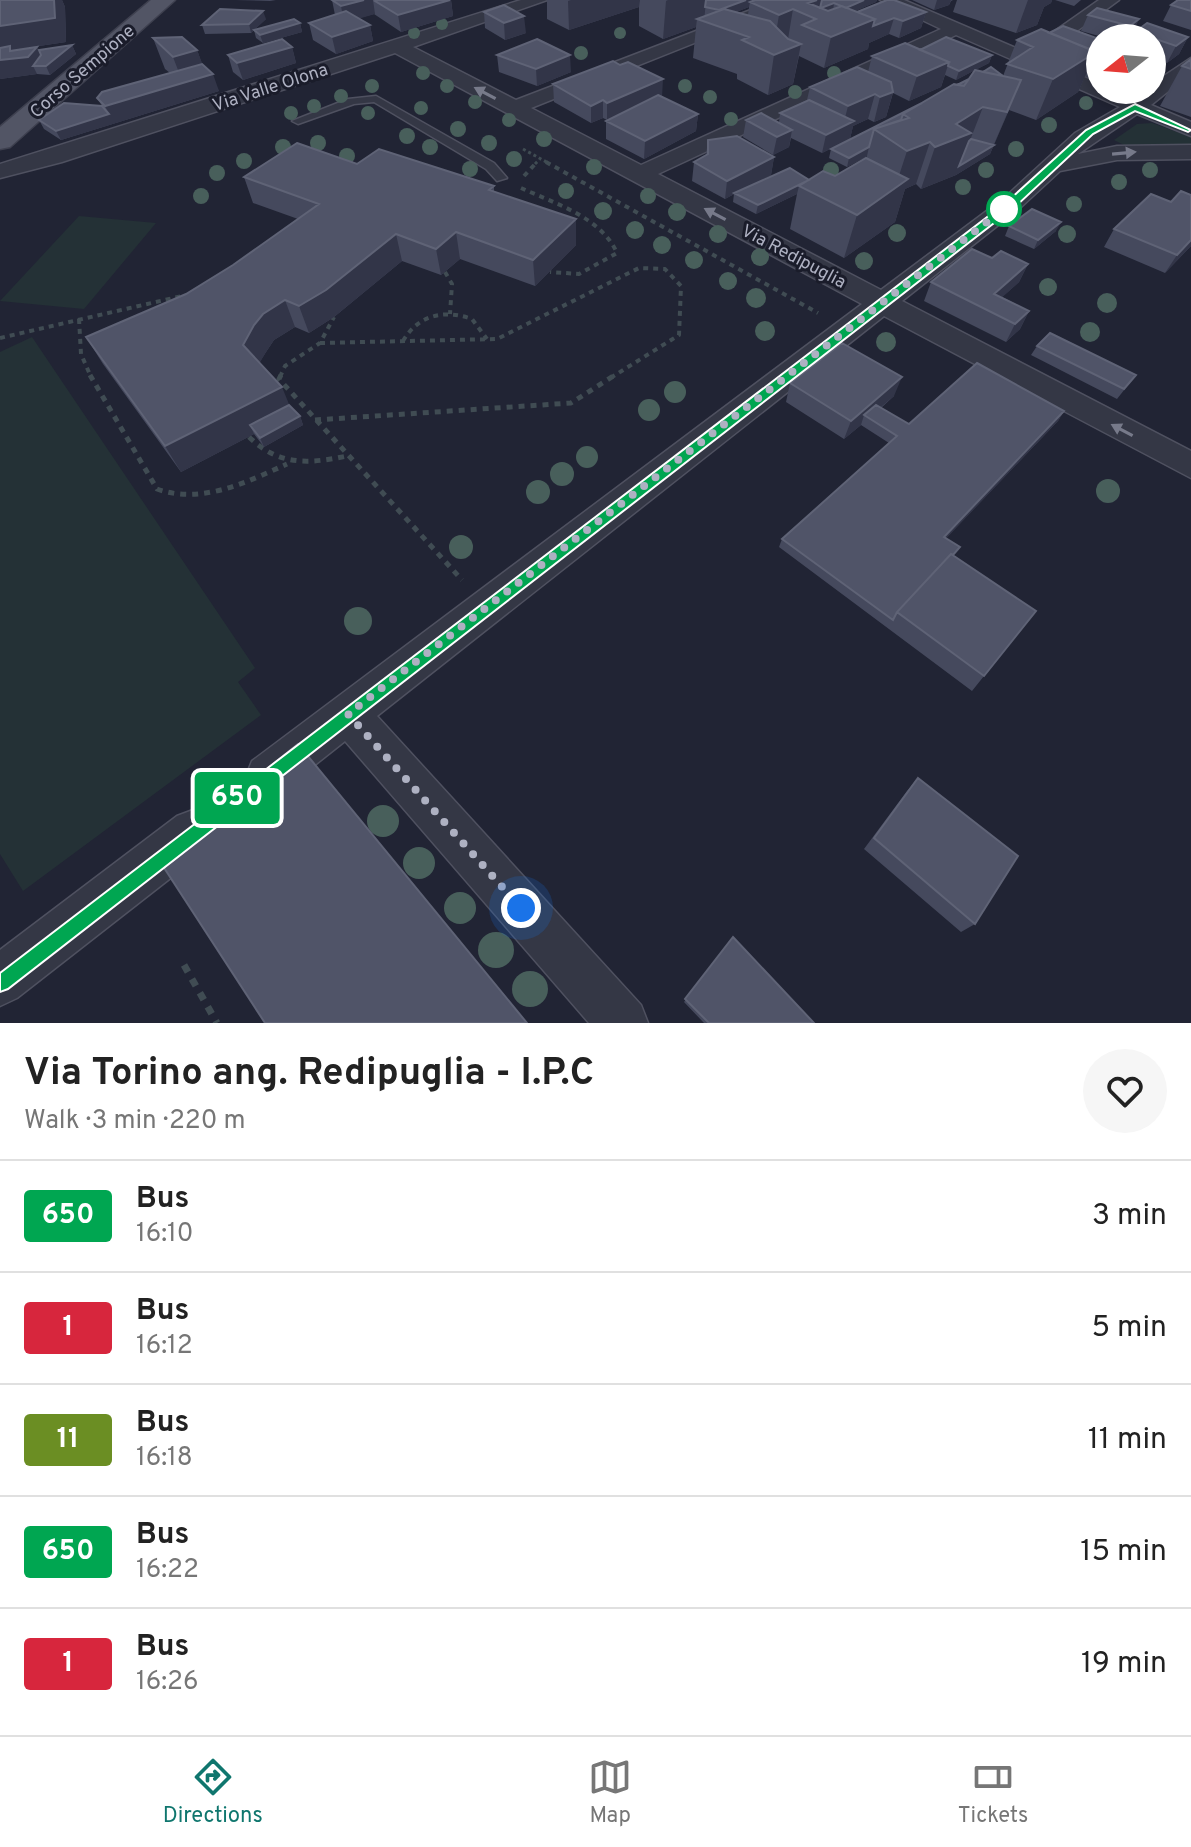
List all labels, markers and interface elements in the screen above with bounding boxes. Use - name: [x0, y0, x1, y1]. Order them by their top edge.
- street label: Corso Sempione: [26, 20, 140, 124]
- north arrow: [1086, 24, 1166, 104]
- map controls: [1086, 24, 1166, 104]
- street label: Via Valle Olona: [210, 59, 331, 118]
- one-way arrow: [474, 86, 497, 99]
- one-way arrow: [1112, 146, 1137, 159]
- unlabelled marker: [987, 192, 1021, 226]
- one-way arrow: [704, 208, 727, 221]
- street label: Via Redipuglia: [737, 220, 850, 295]
- one-way arrow: [1111, 423, 1133, 437]
- line badge: 650: [191, 772, 283, 824]
- text: 650: [211, 780, 263, 816]
- your location: [501, 888, 541, 928]
- button: heart: [1083, 1049, 1167, 1133]
- text: Via Torino ang. Redipuglia - I.P.C: [24, 1050, 594, 1099]
- text: Walk · 3 min · 220 m: [24, 1105, 246, 1138]
- text: Bus: [136, 1181, 189, 1218]
- text: 650: [42, 1198, 94, 1234]
- text: 3 min: [1092, 1198, 1167, 1235]
- text: 16:10: [136, 1218, 193, 1251]
- text: Bus: [136, 1293, 189, 1330]
- text: 1: [62, 1310, 74, 1346]
- text: 5 min: [1091, 1310, 1167, 1347]
- text: 16:12: [136, 1330, 193, 1363]
- text: Bus: [136, 1405, 189, 1442]
- text: 11: [57, 1422, 79, 1458]
- text: 11 min: [1088, 1422, 1167, 1459]
- text: 16:18: [136, 1442, 193, 1475]
- text: Bus: [136, 1517, 189, 1554]
- text: 650: [42, 1534, 94, 1570]
- text: 15 min: [1080, 1534, 1167, 1571]
- text: 16:22: [136, 1554, 199, 1587]
- text: Bus: [136, 1629, 189, 1666]
- text: 1: [62, 1646, 74, 1682]
- text: 19 min: [1081, 1646, 1167, 1683]
- text: 16:26: [136, 1666, 199, 1699]
- tab: Directions: [163, 1755, 263, 1830]
- tab: Map: [588, 1755, 632, 1830]
- tab: Tickets: [958, 1755, 1028, 1830]

